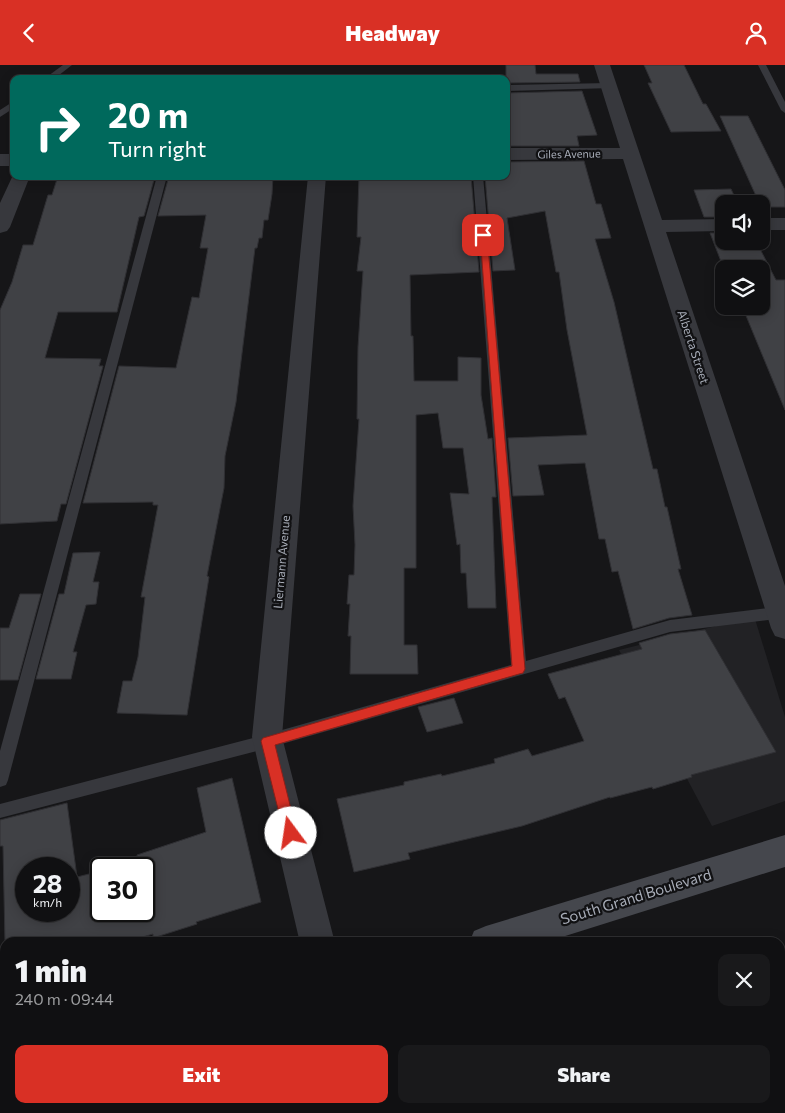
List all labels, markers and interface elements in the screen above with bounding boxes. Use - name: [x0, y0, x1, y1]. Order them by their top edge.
- icon: back: [15, 19, 43, 47]
- text: Headway: [345, 19, 440, 46]
- icon: person: [742, 19, 770, 47]
- text: 20 m: [108, 92, 188, 135]
- icon: right: [25, 95, 90, 160]
- text: Turn right: [108, 135, 206, 162]
- street label: Giles Avenue: [537, 146, 601, 161]
- map controls: [715, 195, 770, 315]
- button: sound: [715, 195, 770, 250]
- pin: [462, 214, 504, 256]
- icon: arrive: [469, 221, 497, 249]
- button: layers: [715, 260, 770, 315]
- street label: Alberta Street: [675, 308, 713, 386]
- street label: Liermann Avenue: [270, 515, 292, 609]
- position arrow: [264, 806, 316, 858]
- speed limit sign: 30: [90, 857, 155, 922]
- street label: South Grand Boulevard: [558, 864, 713, 928]
- text: 28: [33, 868, 62, 898]
- text: km/h: [33, 895, 62, 909]
- text: 1 min: [15, 951, 87, 988]
- button: close: [718, 954, 770, 1006]
- text: 240 m · 09:44: [15, 989, 114, 1008]
- button: Exit: [15, 1045, 388, 1103]
- button: Share: [398, 1045, 770, 1103]

